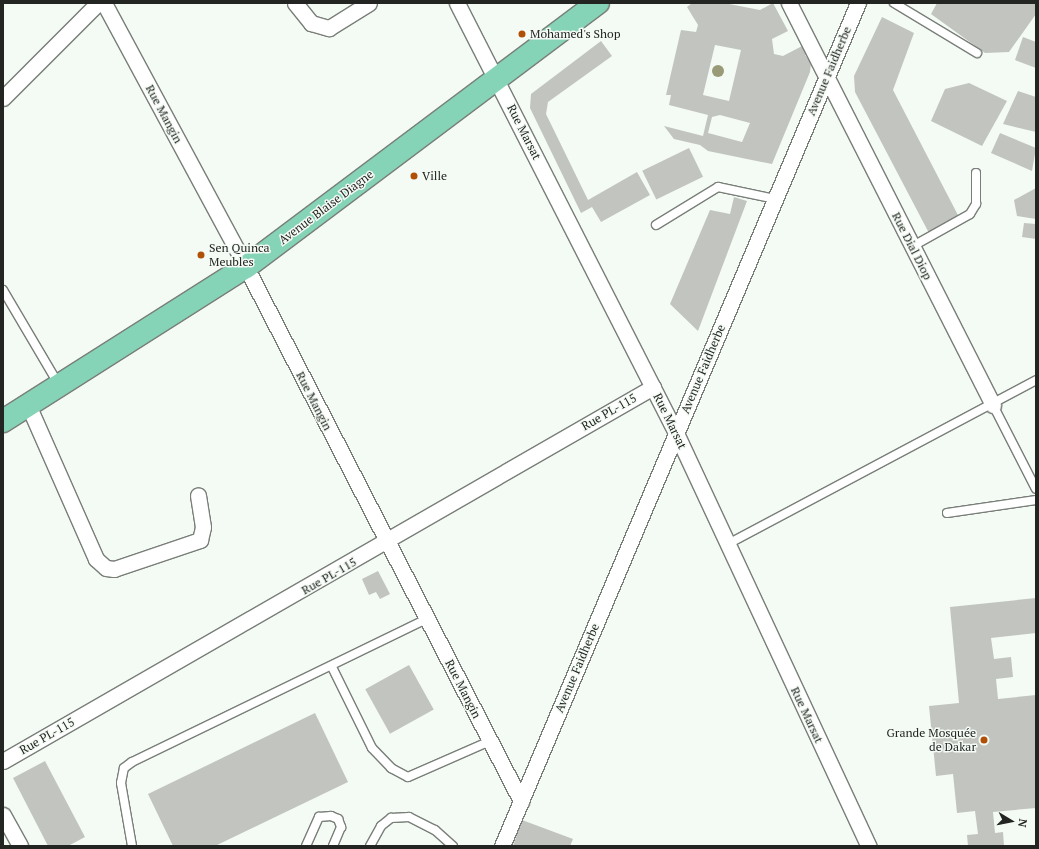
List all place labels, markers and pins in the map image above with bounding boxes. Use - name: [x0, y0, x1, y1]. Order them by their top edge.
- place label: Mohamed's Shop: [530, 27, 621, 41]
- marker: Mohamed's Shop: [517, 29, 527, 39]
- place label: Ville: [422, 169, 447, 183]
- marker: Ville: [409, 171, 419, 181]
- place label: Sen Quinca Meubles: [209, 241, 270, 269]
- marker: Sen Quinca Meubles: [196, 250, 206, 260]
- place label: Grande Mosquée de Dakar: [887, 726, 976, 754]
- marker: Grande Mosquée de Dakar: [979, 735, 989, 745]

